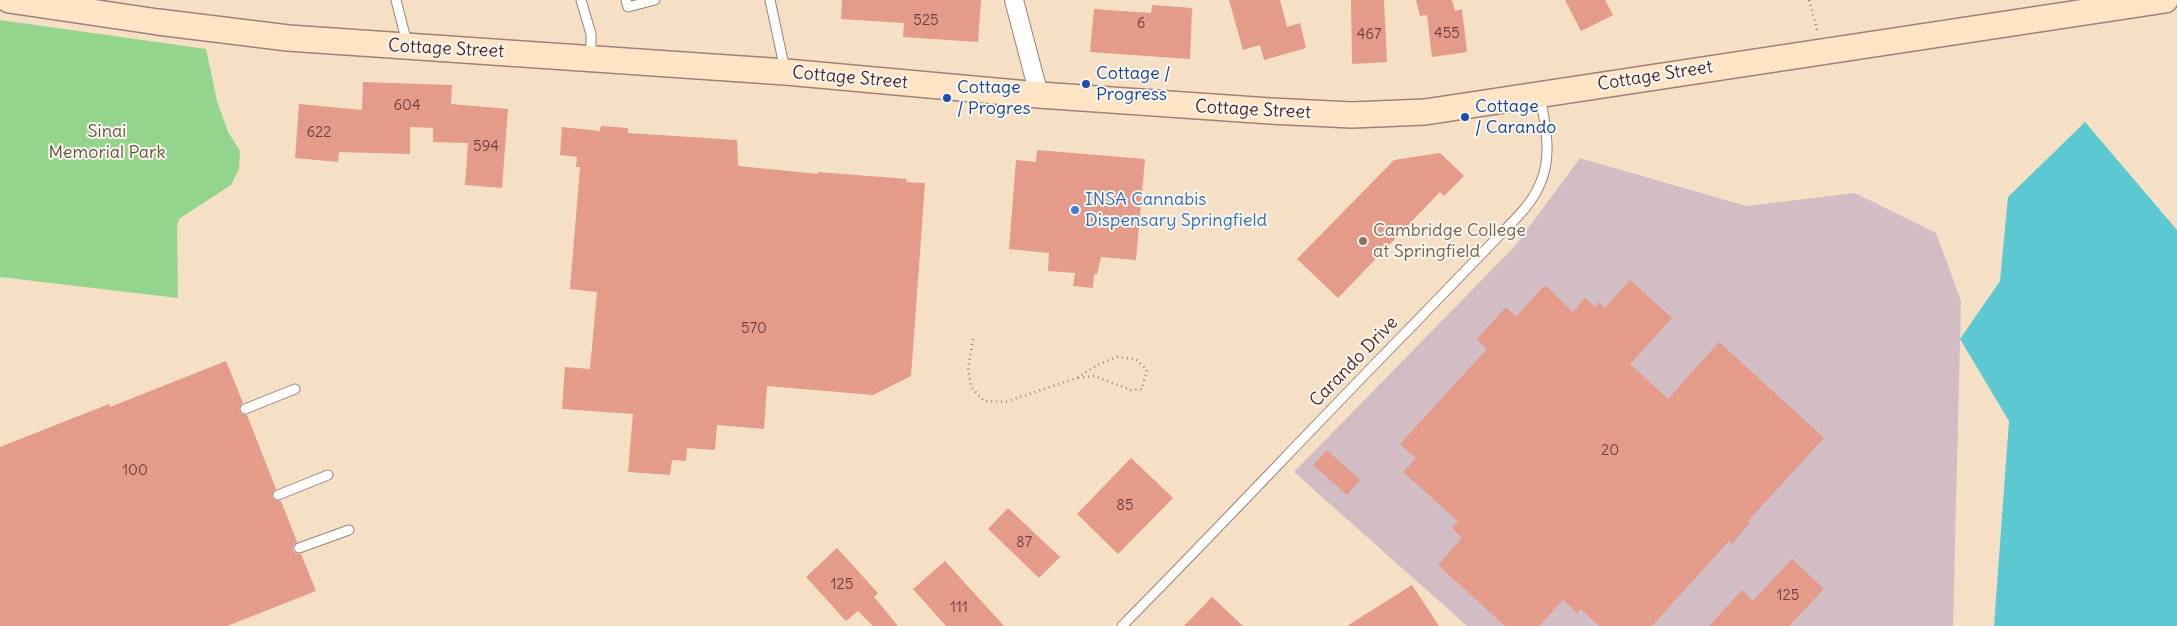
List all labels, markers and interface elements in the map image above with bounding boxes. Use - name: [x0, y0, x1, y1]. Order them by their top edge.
- house number: 525: [913, 12, 939, 30]
- house number: 6: [1137, 15, 1145, 33]
- house number: 455: [1434, 25, 1460, 43]
- house number: 467: [1357, 26, 1381, 44]
- street label: Cottage Street: [387, 35, 505, 63]
- street label: Cottage Street: [1596, 56, 1714, 96]
- street label: Cottage Street: [791, 62, 909, 94]
- place label: Cottage / Progress: [1096, 63, 1171, 106]
- place label: Cottage / Progres: [957, 77, 1031, 120]
- marker: Cottage / Progress: [1080, 78, 1092, 90]
- marker: Cottage / Progres: [941, 92, 953, 104]
- street label: Cottage Street: [1194, 96, 1312, 124]
- place label: Cottage / Carando: [1475, 96, 1556, 138]
- house number: 604: [393, 97, 421, 115]
- marker: Cottage / Carando: [1459, 111, 1471, 123]
- park label: Sinai Memorial Park: [48, 121, 166, 163]
- house number: 622: [306, 124, 332, 142]
- house number: 594: [473, 138, 499, 156]
- place label: INSA Cannabis Dispensary Springfield: [1085, 189, 1267, 232]
- marker: INSA Cannabis Dispensary Springfield: [1069, 204, 1081, 216]
- place label: Cambridge College at Springfield: [1373, 220, 1526, 262]
- marker: Cambridge College at Springfield: [1357, 235, 1369, 247]
- street label: Carando Drive: [1305, 312, 1403, 412]
- house number: 570: [741, 320, 767, 338]
- house number: 20: [1601, 442, 1619, 460]
- house number: 100: [122, 462, 148, 480]
- house number: 85: [1116, 497, 1134, 515]
- house number: 87: [1016, 534, 1032, 552]
- house number: 125: [831, 576, 853, 594]
- house number: 125: [1777, 587, 1799, 605]
- house number: 111: [950, 599, 968, 617]

